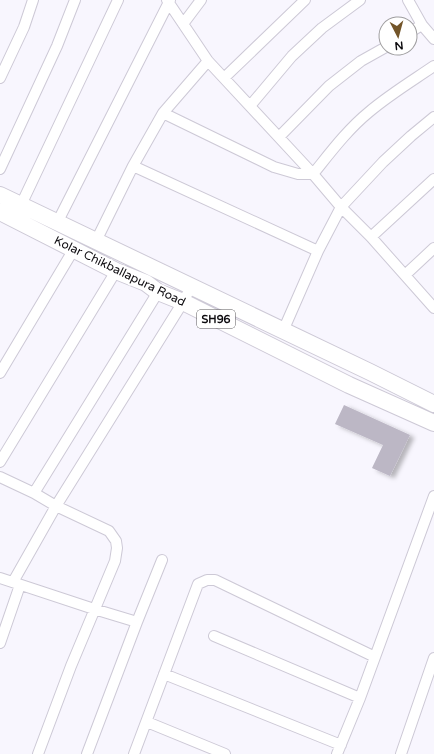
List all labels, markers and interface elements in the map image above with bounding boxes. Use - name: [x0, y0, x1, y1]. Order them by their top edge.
- north arrow: [378, 16, 418, 56]
- text: N: [394, 39, 404, 52]
- street label: Kolar Chikballapura Road: [52, 233, 188, 309]
- road number: SH96: [197, 310, 235, 328]

